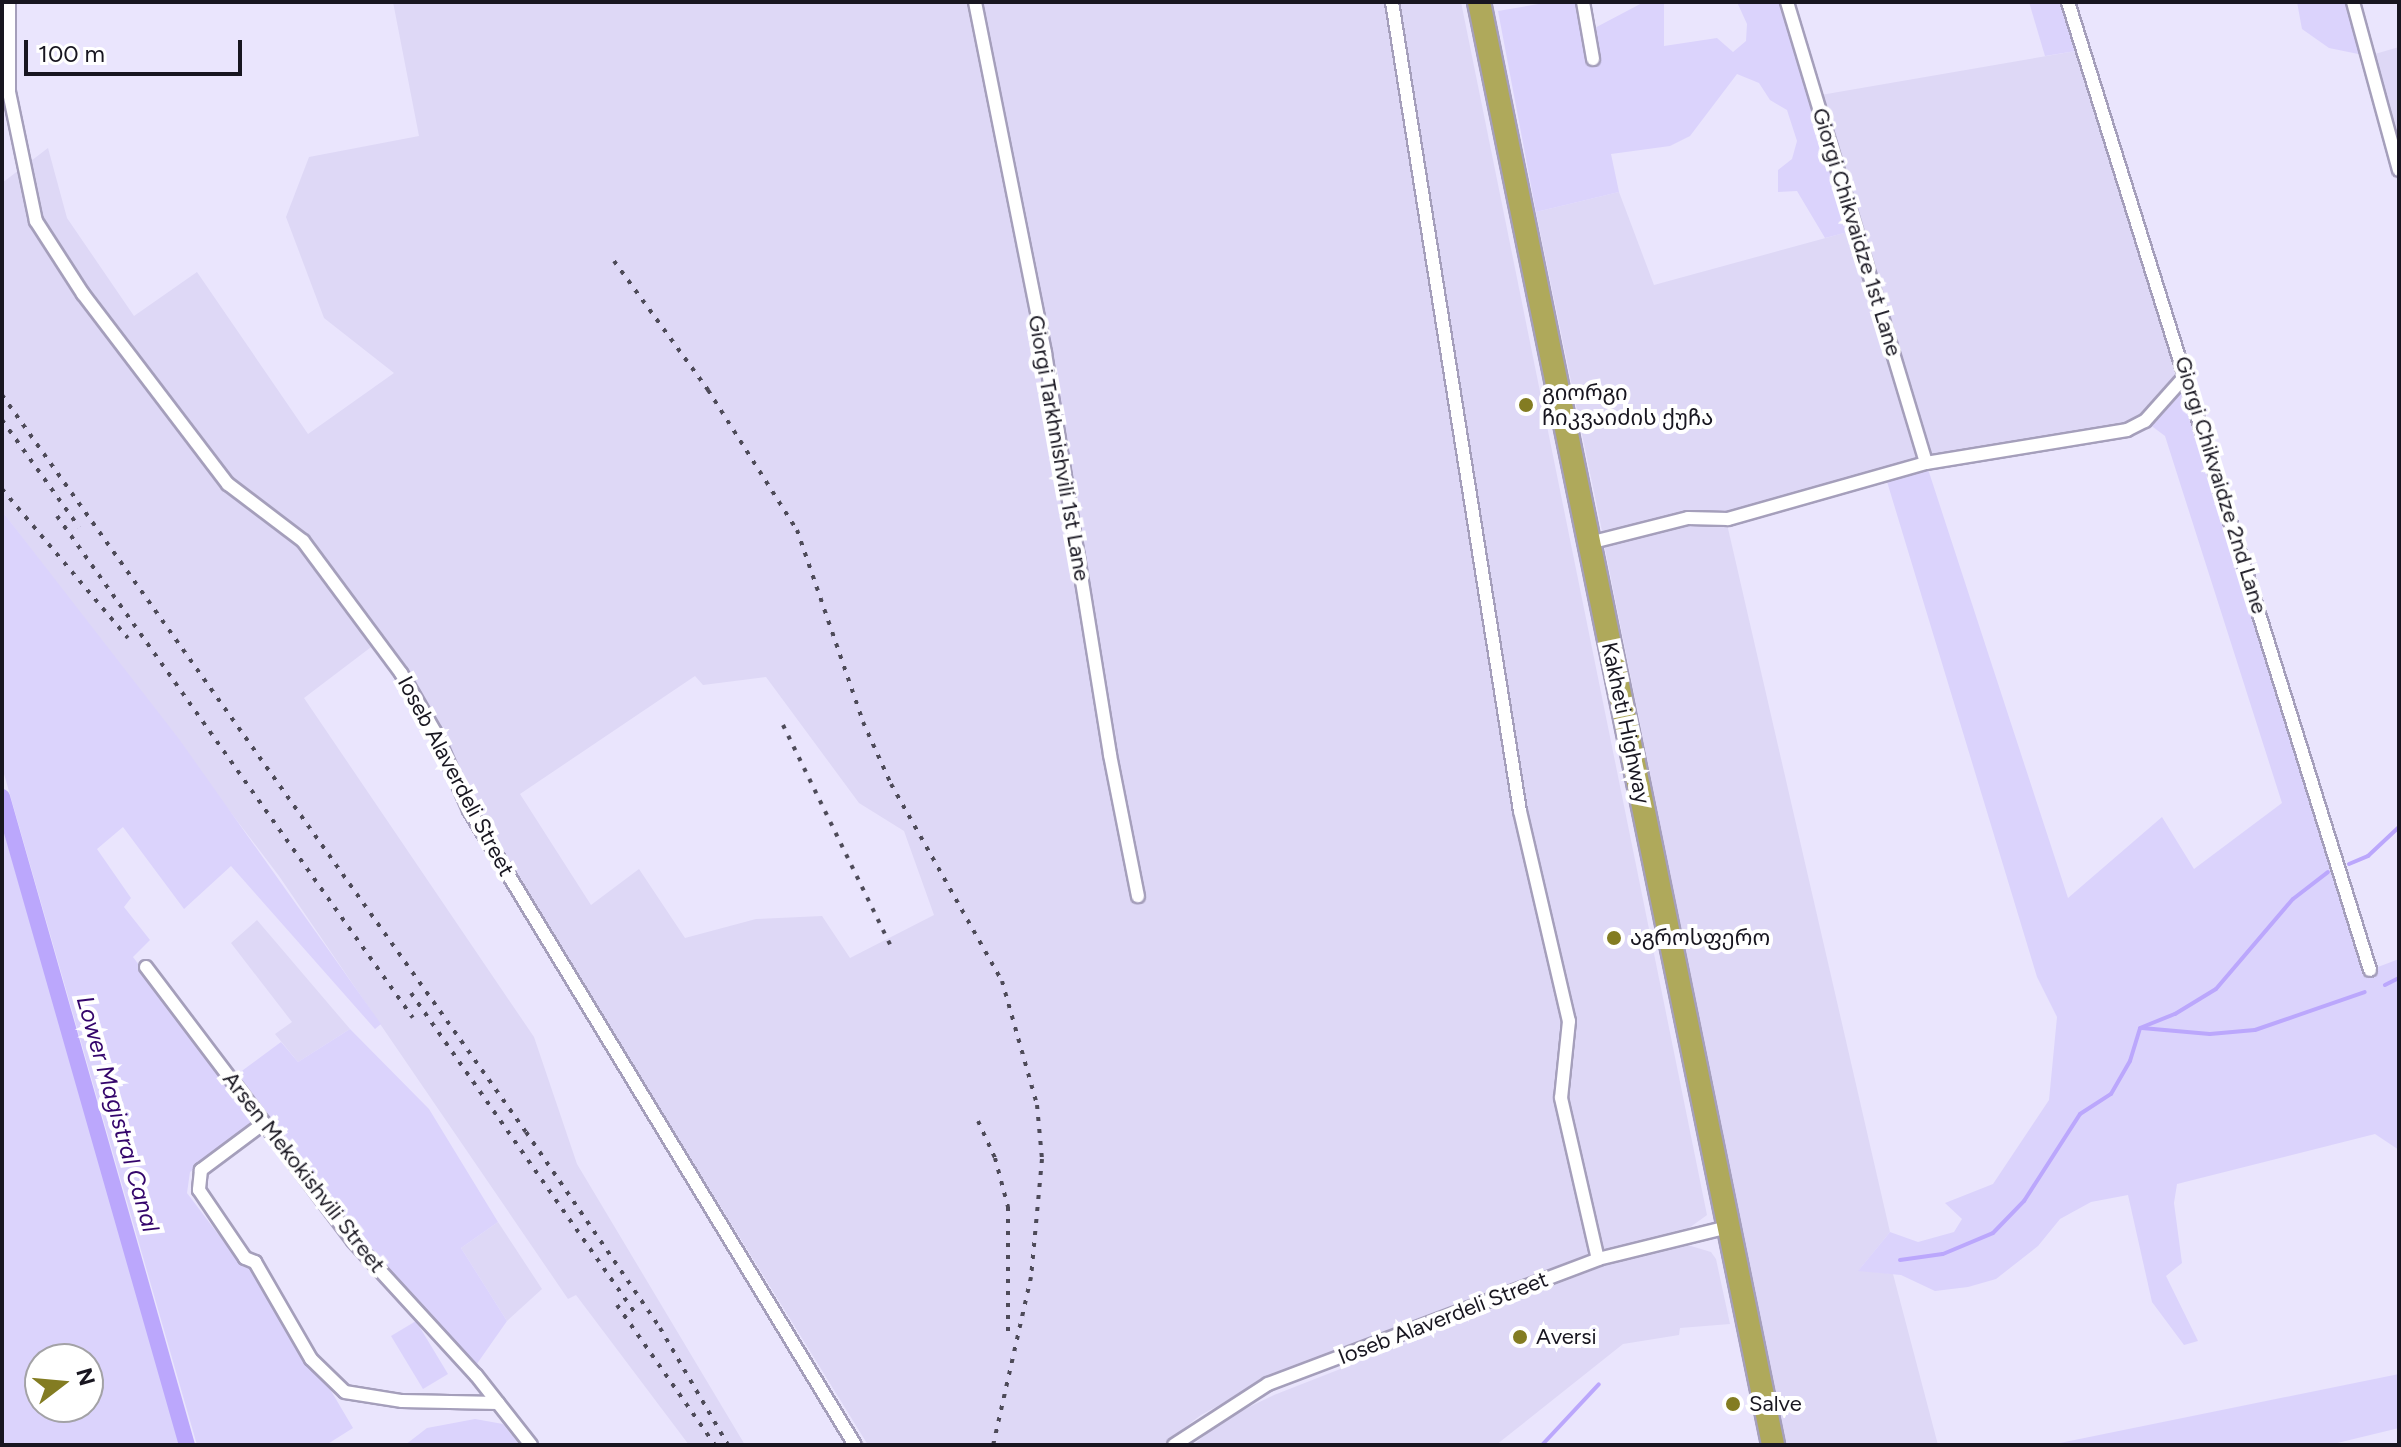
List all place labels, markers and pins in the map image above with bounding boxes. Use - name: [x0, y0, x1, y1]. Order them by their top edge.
- place label: გიორგი ჩიკვაიძის ქუჩა: [1542, 379, 1713, 430]
- marker: გიორგი ჩიკვაიძის ქუჩა: [1517, 396, 1535, 414]
- place label: აგროსფერო: [1630, 925, 1770, 951]
- marker: აგროსფერო: [1605, 929, 1623, 947]
- place label: Aversi: [1536, 1324, 1597, 1350]
- marker: Aversi: [1511, 1328, 1529, 1346]
- place label: Salve: [1749, 1391, 1802, 1417]
- marker: Salve: [1724, 1395, 1742, 1413]

